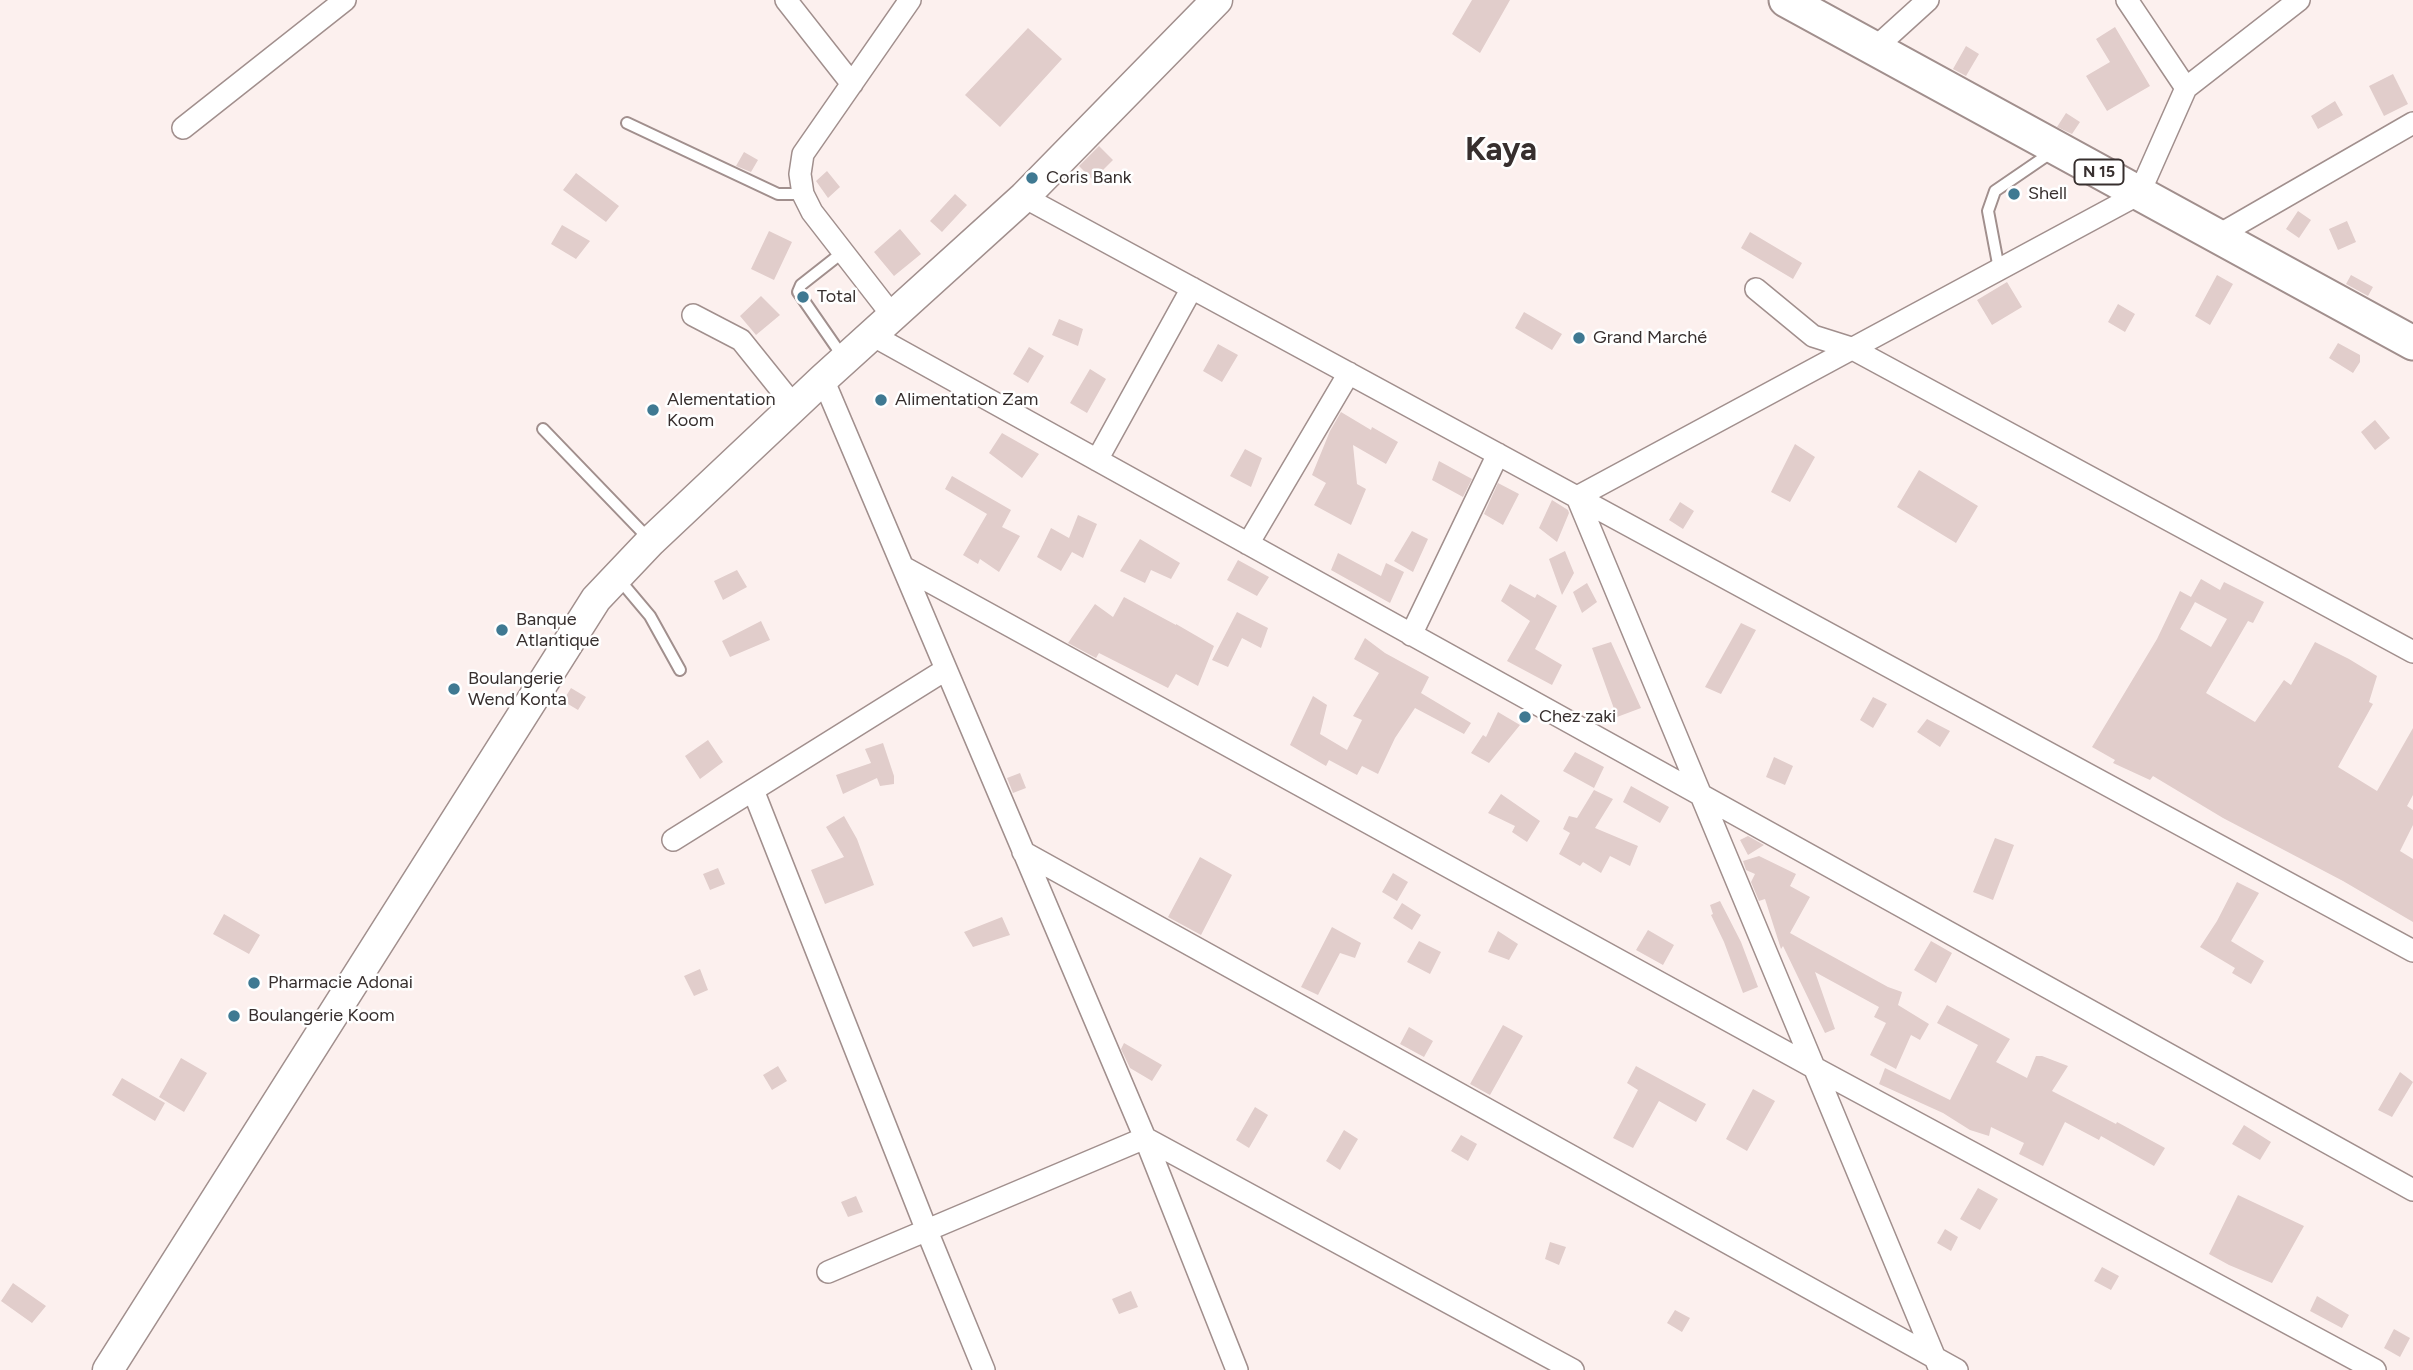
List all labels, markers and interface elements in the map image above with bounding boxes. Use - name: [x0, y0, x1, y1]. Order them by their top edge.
- district label: Kaya: [1465, 132, 1537, 170]
- road number: N 15: [2074, 160, 2124, 184]
- place label: Coris Bank: [1046, 167, 1131, 189]
- marker: Coris Bank: [1024, 170, 1040, 186]
- place label: Shell: [2028, 183, 2067, 205]
- marker: Shell: [2006, 186, 2022, 202]
- place label: Total: [817, 286, 856, 308]
- marker: Total: [795, 289, 811, 305]
- place label: Grand Marché: [1593, 327, 1707, 349]
- marker: Grand Marché: [1571, 330, 1587, 346]
- place label: Alementation Koom: [667, 389, 776, 432]
- place label: Alimentation Zam: [895, 389, 1038, 411]
- marker: Alimentation Zam: [873, 392, 889, 408]
- marker: Alementation Koom: [645, 402, 661, 418]
- place label: Banque Atlantique: [516, 609, 599, 652]
- marker: Banque Atlantique: [494, 622, 510, 638]
- place label: Boulangerie Wend Konta: [468, 668, 567, 710]
- marker: Boulangerie Wend Konta: [446, 681, 462, 697]
- place label: Chez zaki: [1539, 706, 1616, 728]
- marker: Chez zaki: [1517, 709, 1533, 725]
- place label: Pharmacie Adonai: [268, 972, 413, 994]
- marker: Pharmacie Adonai: [246, 975, 262, 991]
- place label: Boulangerie Koom: [248, 1005, 395, 1027]
- marker: Boulangerie Koom: [226, 1008, 242, 1024]

